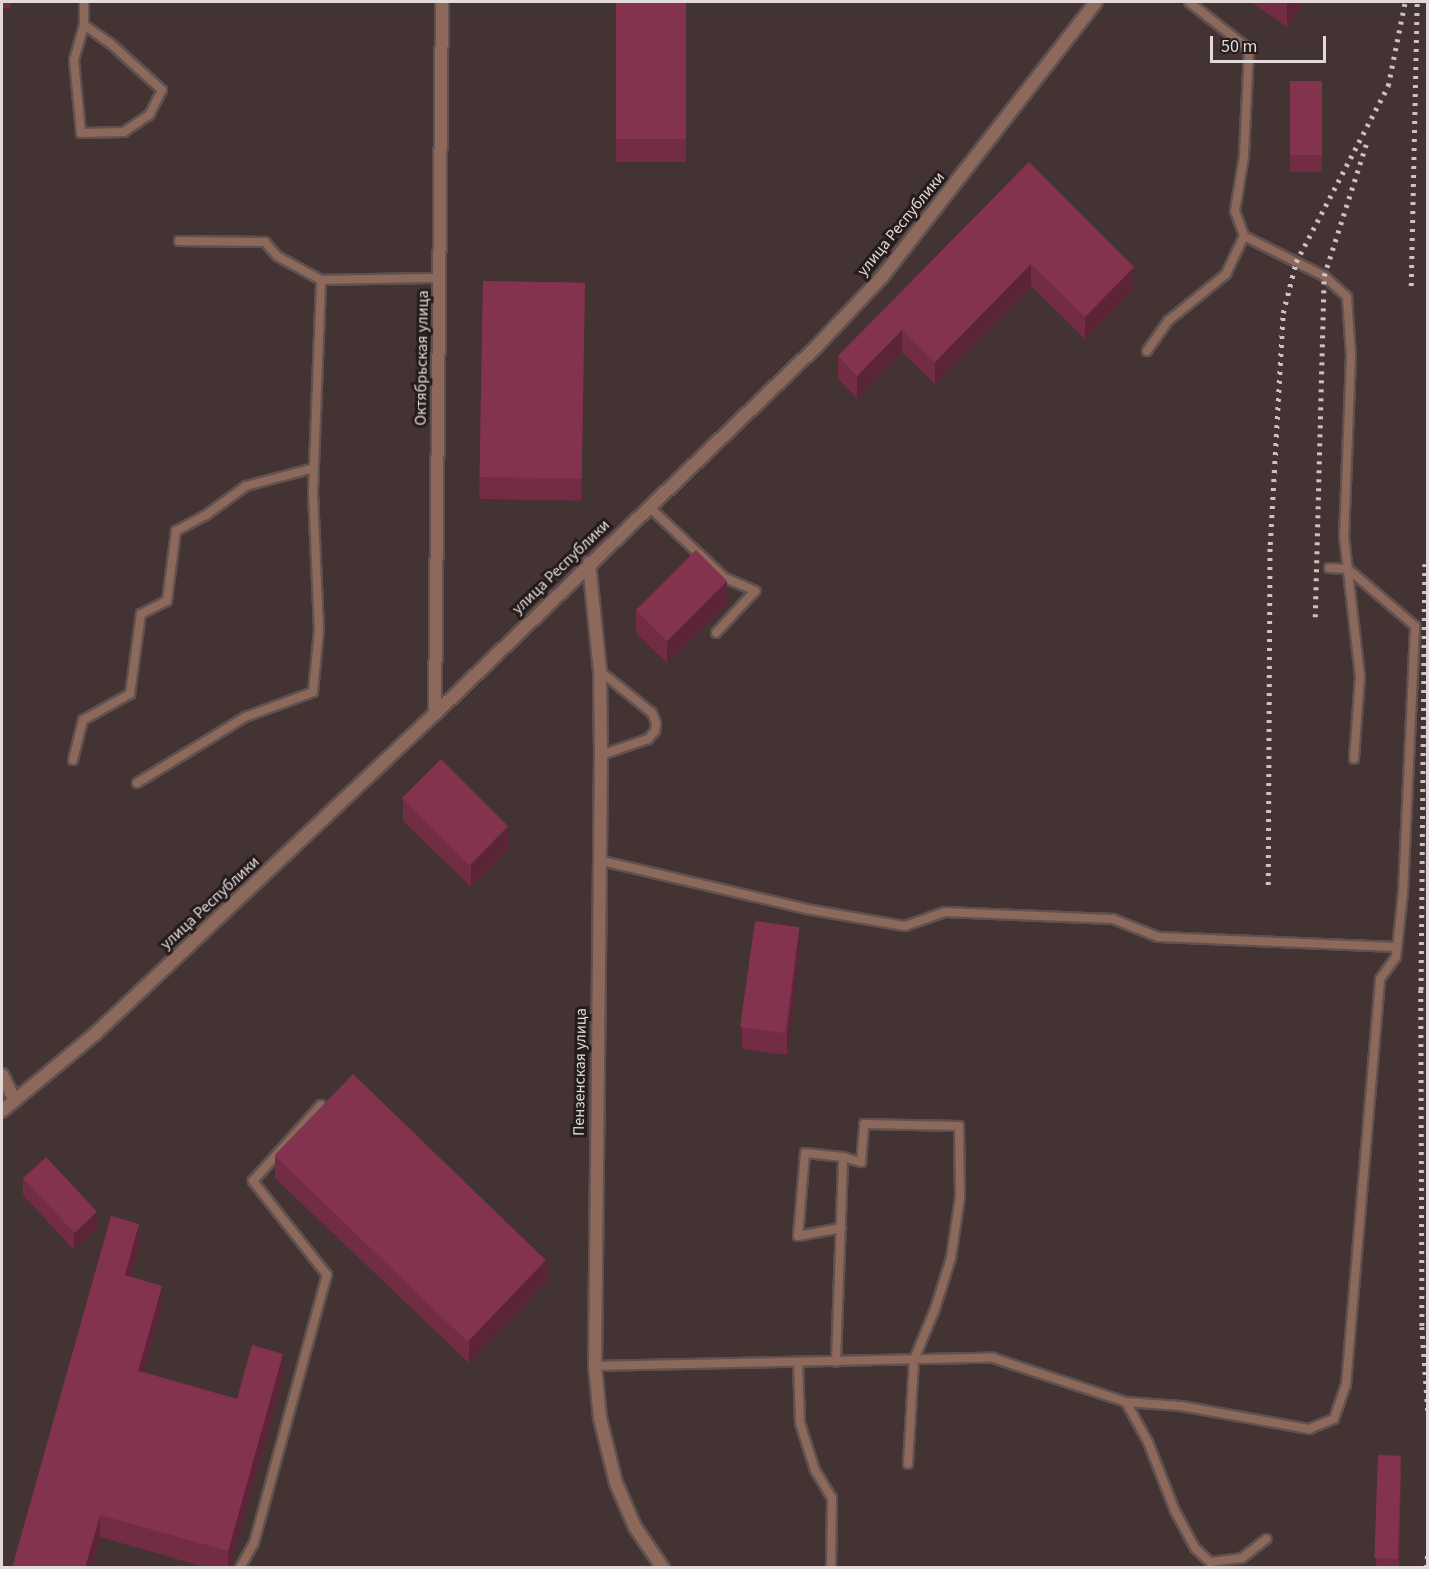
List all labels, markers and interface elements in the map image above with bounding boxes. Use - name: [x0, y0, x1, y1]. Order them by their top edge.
- scale bar: [1213, 24, 1328, 62]
- text: 50 m: [1221, 34, 1257, 59]
- street label: улица Республики: [853, 168, 949, 280]
- street label: Октябрьская улица: [411, 290, 433, 426]
- street label: улица Республики: [508, 515, 614, 619]
- street label: улица Республики: [156, 852, 264, 954]
- street label: Пензенская улица: [569, 1008, 591, 1136]

